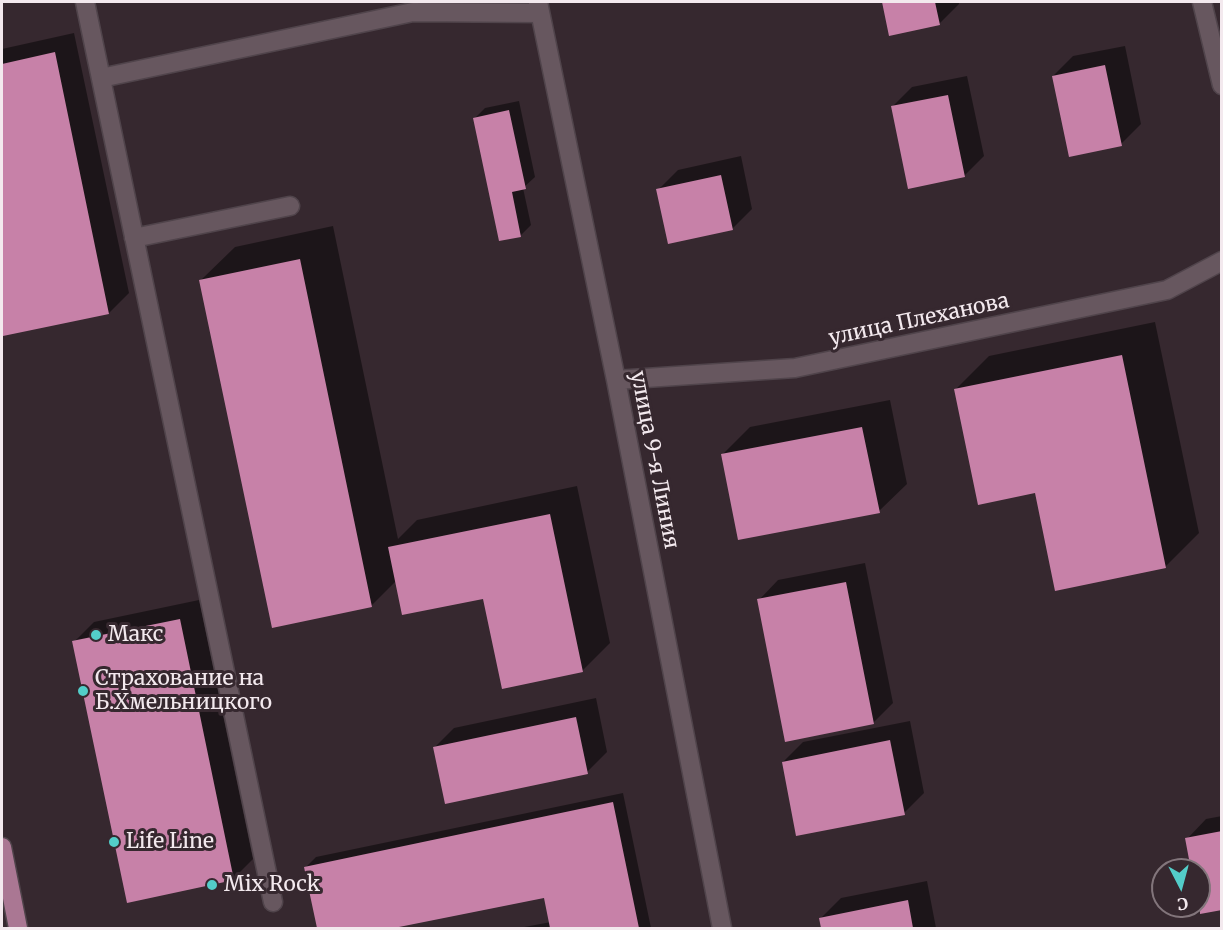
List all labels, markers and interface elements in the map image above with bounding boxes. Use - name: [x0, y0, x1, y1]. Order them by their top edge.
- street label: улица Плеханова: [827, 289, 1011, 351]
- street label: улица 9-я Линия: [624, 369, 684, 551]
- place label: Макс: [108, 622, 163, 648]
- marker: Макс: [89, 628, 103, 642]
- place label: Страхование на Б.Хмельницкого: [95, 666, 272, 716]
- marker: Страхование на Б.Хмельницкого: [76, 684, 90, 698]
- place label: Life Line: [126, 829, 214, 855]
- marker: Life Line: [107, 835, 121, 849]
- north arrow: [1151, 858, 1211, 918]
- place label: Mix Rock: [224, 872, 320, 898]
- marker: Mix Rock: [205, 878, 219, 892]
- text: С: [1176, 893, 1189, 914]

